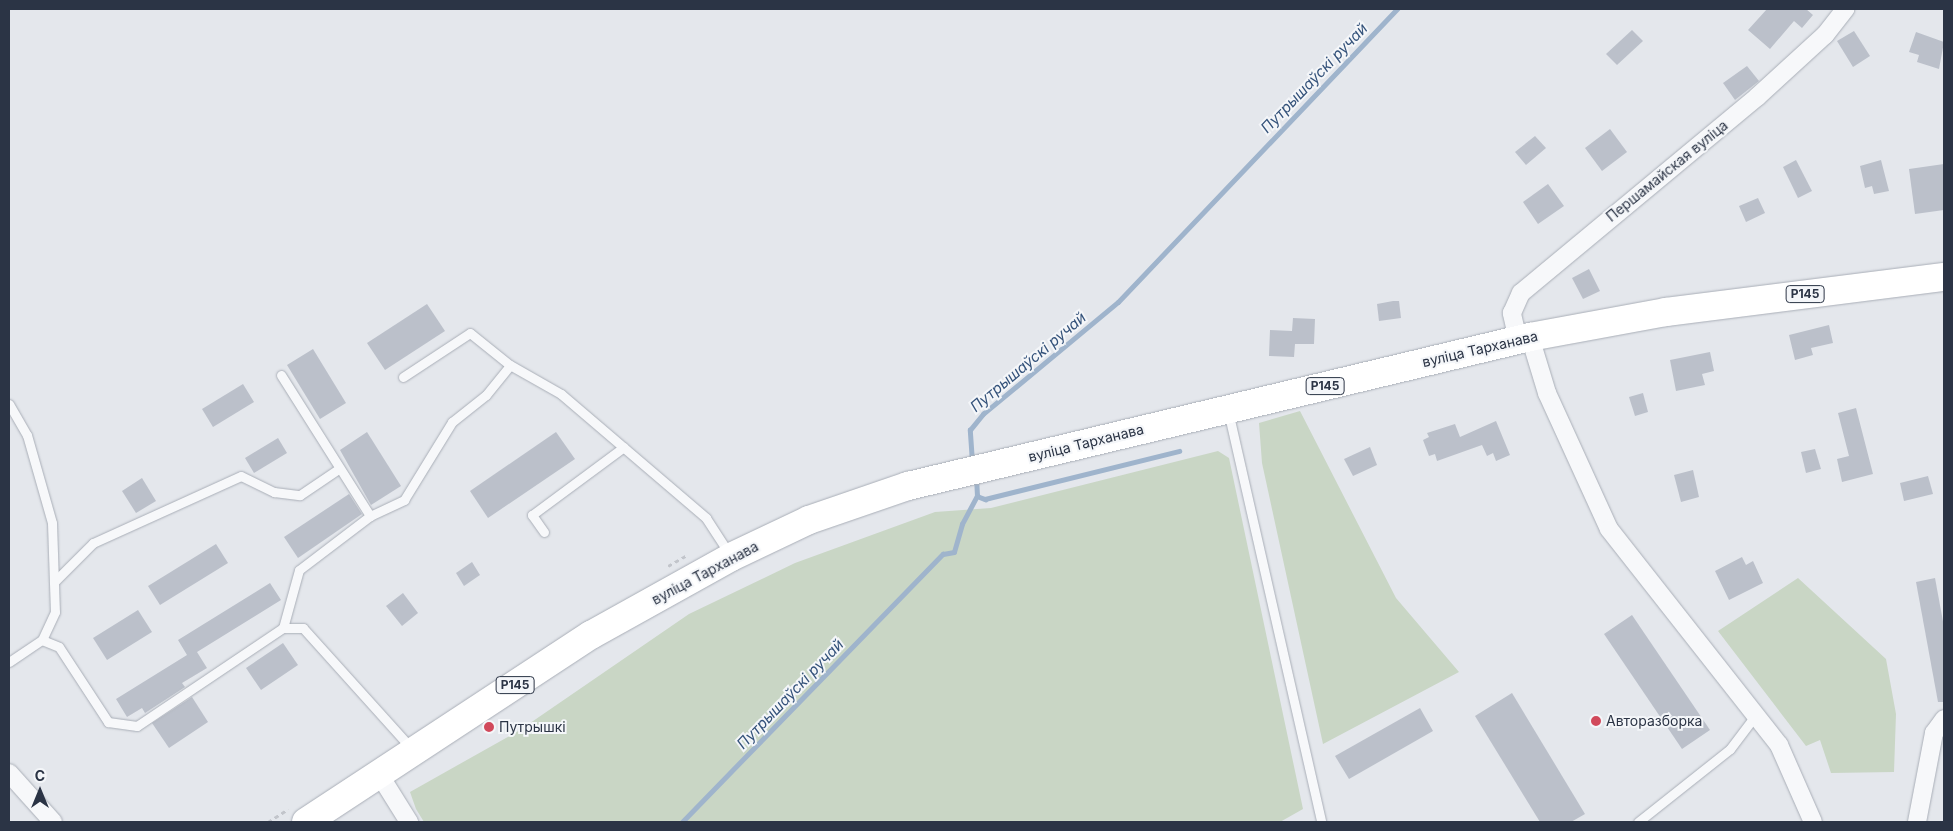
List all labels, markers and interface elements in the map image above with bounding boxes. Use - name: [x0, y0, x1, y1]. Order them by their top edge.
- water label: Путрышаўскі ручай: [1257, 19, 1371, 137]
- street label: Першамайская вуліца: [1603, 117, 1731, 225]
- road number: Р145: [1785, 284, 1825, 304]
- water label: Путрышаўскі ручай: [967, 308, 1089, 416]
- street label: вуліца Тарханава: [1420, 328, 1540, 370]
- road number: Р145: [1305, 376, 1345, 396]
- street label: вуліца Тарханава: [1027, 421, 1145, 465]
- street label: вуліца Тарханава: [649, 538, 761, 608]
- water label: Путрышаўскі ручай: [733, 635, 847, 753]
- road number: Р145: [495, 676, 535, 694]
- place label: Авторазборка: [1606, 713, 1702, 729]
- marker: Авторазборка: [1590, 715, 1602, 727]
- place label: Путрышкі: [499, 719, 566, 735]
- marker: Путрышкі: [483, 721, 495, 733]
- north arrow: [15, 766, 65, 816]
- text: С: [35, 767, 45, 784]

